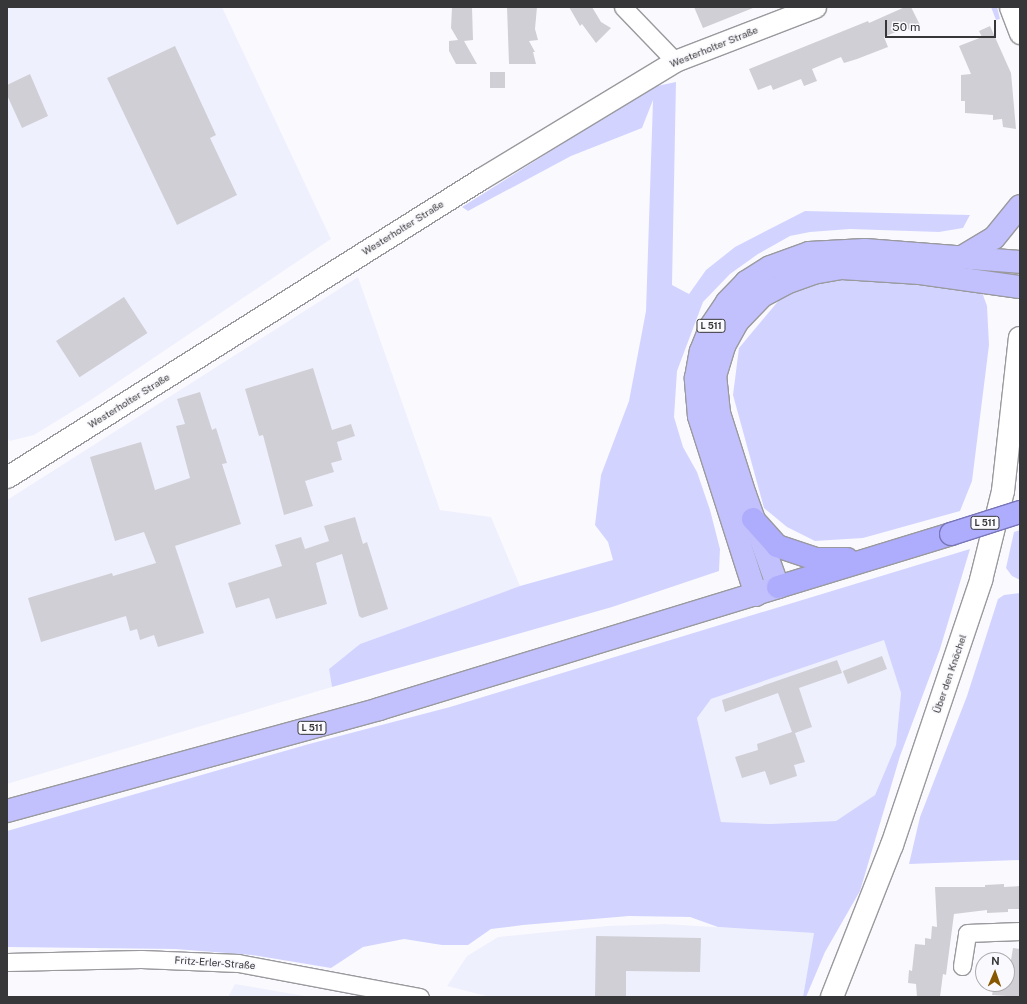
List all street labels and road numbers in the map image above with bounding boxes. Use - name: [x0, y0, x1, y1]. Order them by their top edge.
- street label: Westerholter Straße: [668, 24, 760, 70]
- street label: Westerholter Straße: [360, 198, 446, 258]
- road number: L 511: [696, 319, 726, 333]
- street label: Westerholter Straße: [86, 371, 172, 431]
- road number: L 511: [970, 516, 1000, 530]
- street label: Über den Knöchel: [931, 633, 969, 715]
- road number: L 511: [297, 721, 327, 735]
- street label: Fritz-Erler-Straße: [174, 954, 256, 972]

